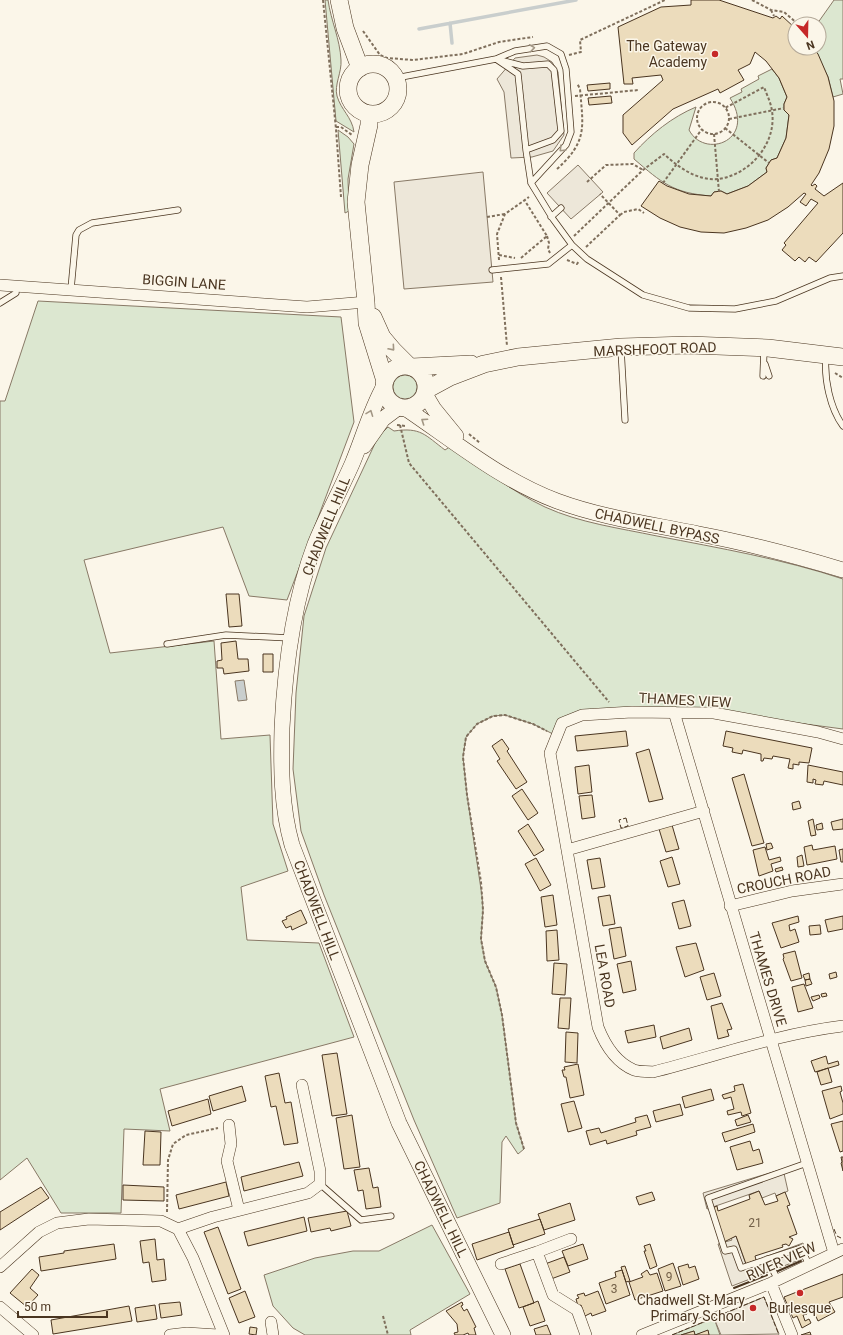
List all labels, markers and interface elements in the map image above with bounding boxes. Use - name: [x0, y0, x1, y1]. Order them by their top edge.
- north arrow: [787, 16, 827, 56]
- text: N: [804, 37, 816, 52]
- place label: The Gateway Academy: [626, 38, 707, 70]
- one-way arrow: [529, 44, 536, 53]
- marker: The Gateway Academy: [710, 49, 720, 59]
- one-way arrow: [559, 144, 567, 152]
- street label: BIGGIN LANE: [142, 271, 226, 293]
- street label: MARSHFOOT ROAD: [593, 339, 717, 359]
- one-way arrow: [387, 344, 394, 351]
- one-way arrow: [366, 410, 374, 417]
- one-way arrow: [422, 419, 429, 426]
- street label: CHADWELL HILL: [299, 474, 353, 578]
- street label: CHADWELL BYPASS: [593, 505, 721, 547]
- street label: THAMES VIEW: [638, 690, 732, 710]
- street label: CHADWELL HILL: [291, 858, 344, 962]
- street label: CROUCH ROAD: [736, 863, 832, 897]
- street label: THAMES DRIVE: [746, 930, 790, 1028]
- street label: LEA ROAD: [592, 943, 618, 1009]
- street label: CHADWELL HILL: [411, 1158, 471, 1260]
- house number: 21: [748, 1216, 762, 1230]
- street label: RIVER VIEW: [744, 1238, 819, 1283]
- house number: 9: [666, 1270, 672, 1284]
- house number: 3: [611, 1282, 617, 1296]
- marker: Burlesque: [795, 1288, 805, 1298]
- place label: Chadwell St Mary Primary School: [637, 1292, 745, 1324]
- scale bar: [18, 1293, 107, 1319]
- text: 50 m: [24, 1300, 51, 1314]
- place label: Burlesque: [769, 1300, 831, 1316]
- marker: Chadwell St Mary Primary School: [748, 1303, 758, 1313]

